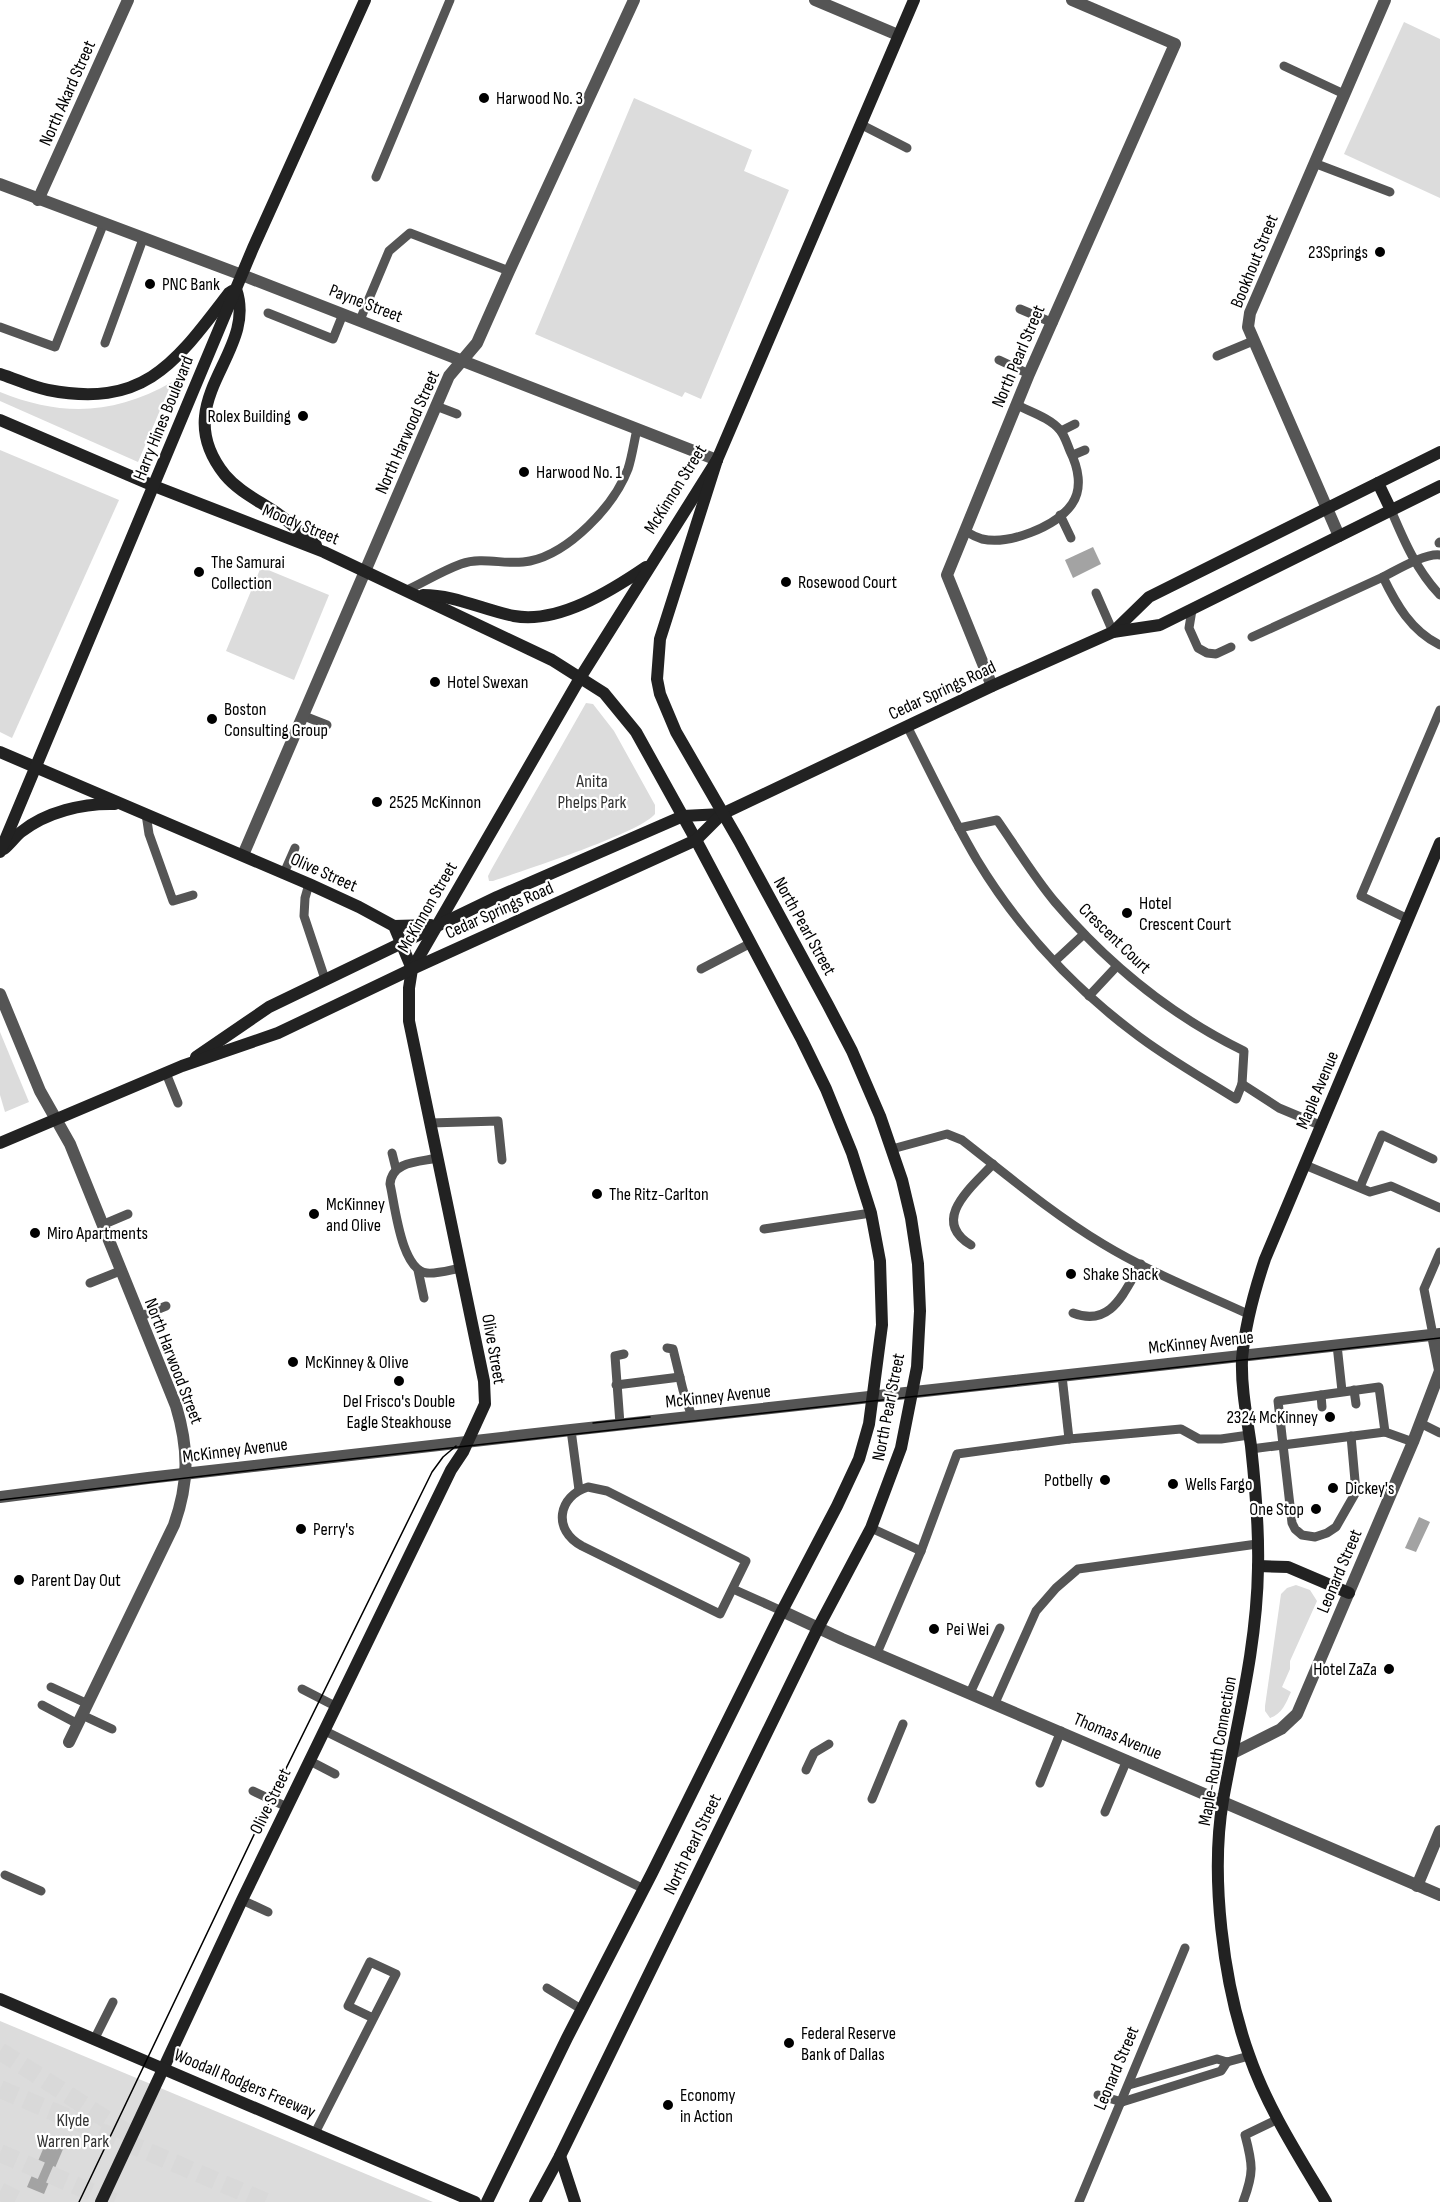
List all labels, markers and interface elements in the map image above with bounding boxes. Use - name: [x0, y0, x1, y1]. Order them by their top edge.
- street label: North Akard Street: [35, 37, 100, 149]
- place label: Harwood No. 3: [496, 88, 583, 109]
- marker: Harwood No. 3: [477, 91, 491, 105]
- street label: Bookhout Street: [1226, 211, 1283, 311]
- place label: 23Springs: [1308, 242, 1368, 263]
- marker: 23Springs: [1373, 245, 1387, 259]
- place label: PNC Bank: [162, 274, 220, 295]
- marker: PNC Bank: [143, 277, 157, 291]
- street label: Payne Street: [326, 280, 406, 327]
- street label: North Pearl Street: [987, 301, 1050, 411]
- street label: Harry Hines Boulevard: [129, 353, 198, 484]
- street label: North Harwood Street: [371, 367, 444, 497]
- place label: Rolex Building: [207, 406, 291, 427]
- marker: Rolex Building: [296, 409, 310, 423]
- street label: McKinnon Street: [640, 441, 711, 538]
- place label: Harwood No. 1: [536, 462, 623, 483]
- marker: Harwood No. 1: [517, 465, 531, 479]
- street label: Moody Street: [259, 500, 343, 550]
- place label: The Samurai Collection: [211, 552, 285, 594]
- marker: The Samurai Collection: [192, 565, 206, 579]
- place label: Rosewood Court: [798, 572, 897, 593]
- marker: Rosewood Court: [779, 575, 793, 589]
- street label: Cedar Springs Road: [885, 656, 999, 725]
- place label: Hotel Swexan: [447, 672, 528, 693]
- marker: Hotel Swexan: [428, 675, 442, 689]
- place label: Boston Consulting Group: [224, 699, 328, 741]
- marker: Boston Consulting Group: [205, 712, 219, 726]
- park label: Anita Phelps Park: [558, 771, 627, 813]
- place label: 2525 McKinnon: [389, 792, 481, 813]
- marker: 2525 McKinnon: [370, 795, 384, 809]
- street label: Olive Street: [287, 848, 361, 897]
- street label: McKinnon Street: [393, 858, 462, 956]
- street label: North Pearl Street: [769, 873, 840, 980]
- street label: Cedar Springs Road: [442, 877, 557, 944]
- place label: Hotel Crescent Court: [1139, 893, 1232, 935]
- street label: Crescent Court: [1074, 899, 1155, 978]
- marker: Hotel Crescent Court: [1120, 906, 1134, 920]
- street label: Maple Avenue: [1292, 1048, 1343, 1132]
- place label: The Ritz-Carlton: [609, 1184, 709, 1205]
- marker: The Ritz-Carlton: [590, 1187, 604, 1201]
- place label: McKinney and Olive: [326, 1194, 385, 1236]
- marker: McKinney and Olive: [307, 1207, 321, 1221]
- place label: Miro Apartments: [47, 1223, 148, 1244]
- marker: Miro Apartments: [28, 1226, 42, 1240]
- place label: Shake Shack: [1083, 1264, 1159, 1285]
- marker: Shake Shack: [1064, 1267, 1078, 1281]
- street label: North Harwood Street: [140, 1295, 207, 1427]
- street label: Olive Street: [477, 1312, 510, 1386]
- street label: McKinney Avenue: [1147, 1327, 1255, 1358]
- street label: North Pearl Street: [868, 1351, 909, 1463]
- place label: McKinney & Olive: [305, 1352, 409, 1373]
- marker: McKinney & Olive: [286, 1355, 300, 1369]
- marker: Del Frisco's Double Eagle Steakhouse: [392, 1374, 406, 1388]
- street label: McKinney Avenue: [664, 1381, 772, 1412]
- place label: Del Frisco's Double Eagle Steakhouse: [343, 1391, 455, 1433]
- place label: 2324 McKinney: [1226, 1407, 1318, 1428]
- marker: 2324 McKinney: [1323, 1410, 1337, 1424]
- street label: McKinney Avenue: [181, 1434, 289, 1467]
- place label: Potbelly: [1044, 1470, 1093, 1491]
- marker: Potbelly: [1098, 1473, 1112, 1487]
- place label: Wells Fargo: [1185, 1474, 1252, 1495]
- marker: Wells Fargo: [1166, 1477, 1180, 1491]
- place label: Dickey's: [1345, 1478, 1394, 1499]
- marker: Dickey's: [1326, 1481, 1340, 1495]
- place label: One Stop: [1249, 1499, 1304, 1520]
- marker: One Stop: [1309, 1502, 1323, 1516]
- place label: Perry's: [313, 1519, 355, 1540]
- marker: Perry's: [294, 1522, 308, 1536]
- street label: Leonard Street: [1312, 1526, 1367, 1616]
- place label: Parent Day Out: [31, 1570, 121, 1591]
- marker: Parent Day Out: [12, 1573, 26, 1587]
- place label: Pei Wei: [946, 1619, 989, 1640]
- marker: Pei Wei: [927, 1622, 941, 1636]
- place label: Hotel ZaZa: [1313, 1659, 1377, 1680]
- marker: Hotel ZaZa: [1382, 1662, 1396, 1676]
- street label: Maple-Routh Connection: [1194, 1675, 1241, 1827]
- street label: Thomas Avenue: [1070, 1708, 1165, 1765]
- street label: Olive Street: [245, 1764, 296, 1838]
- street label: North Pearl Street: [659, 1790, 726, 1898]
- place label: Federal Reserve Bank of Dallas: [801, 2023, 896, 2065]
- street label: Leonard Street: [1089, 2023, 1144, 2113]
- marker: Federal Reserve Bank of Dallas: [782, 2036, 796, 2050]
- street label: Woodall Rodgers Freeway: [171, 2044, 319, 2123]
- place label: Economy in Action: [680, 2085, 736, 2127]
- marker: Economy in Action: [661, 2098, 675, 2112]
- park label: Klyde Warren Park: [37, 2110, 109, 2152]

